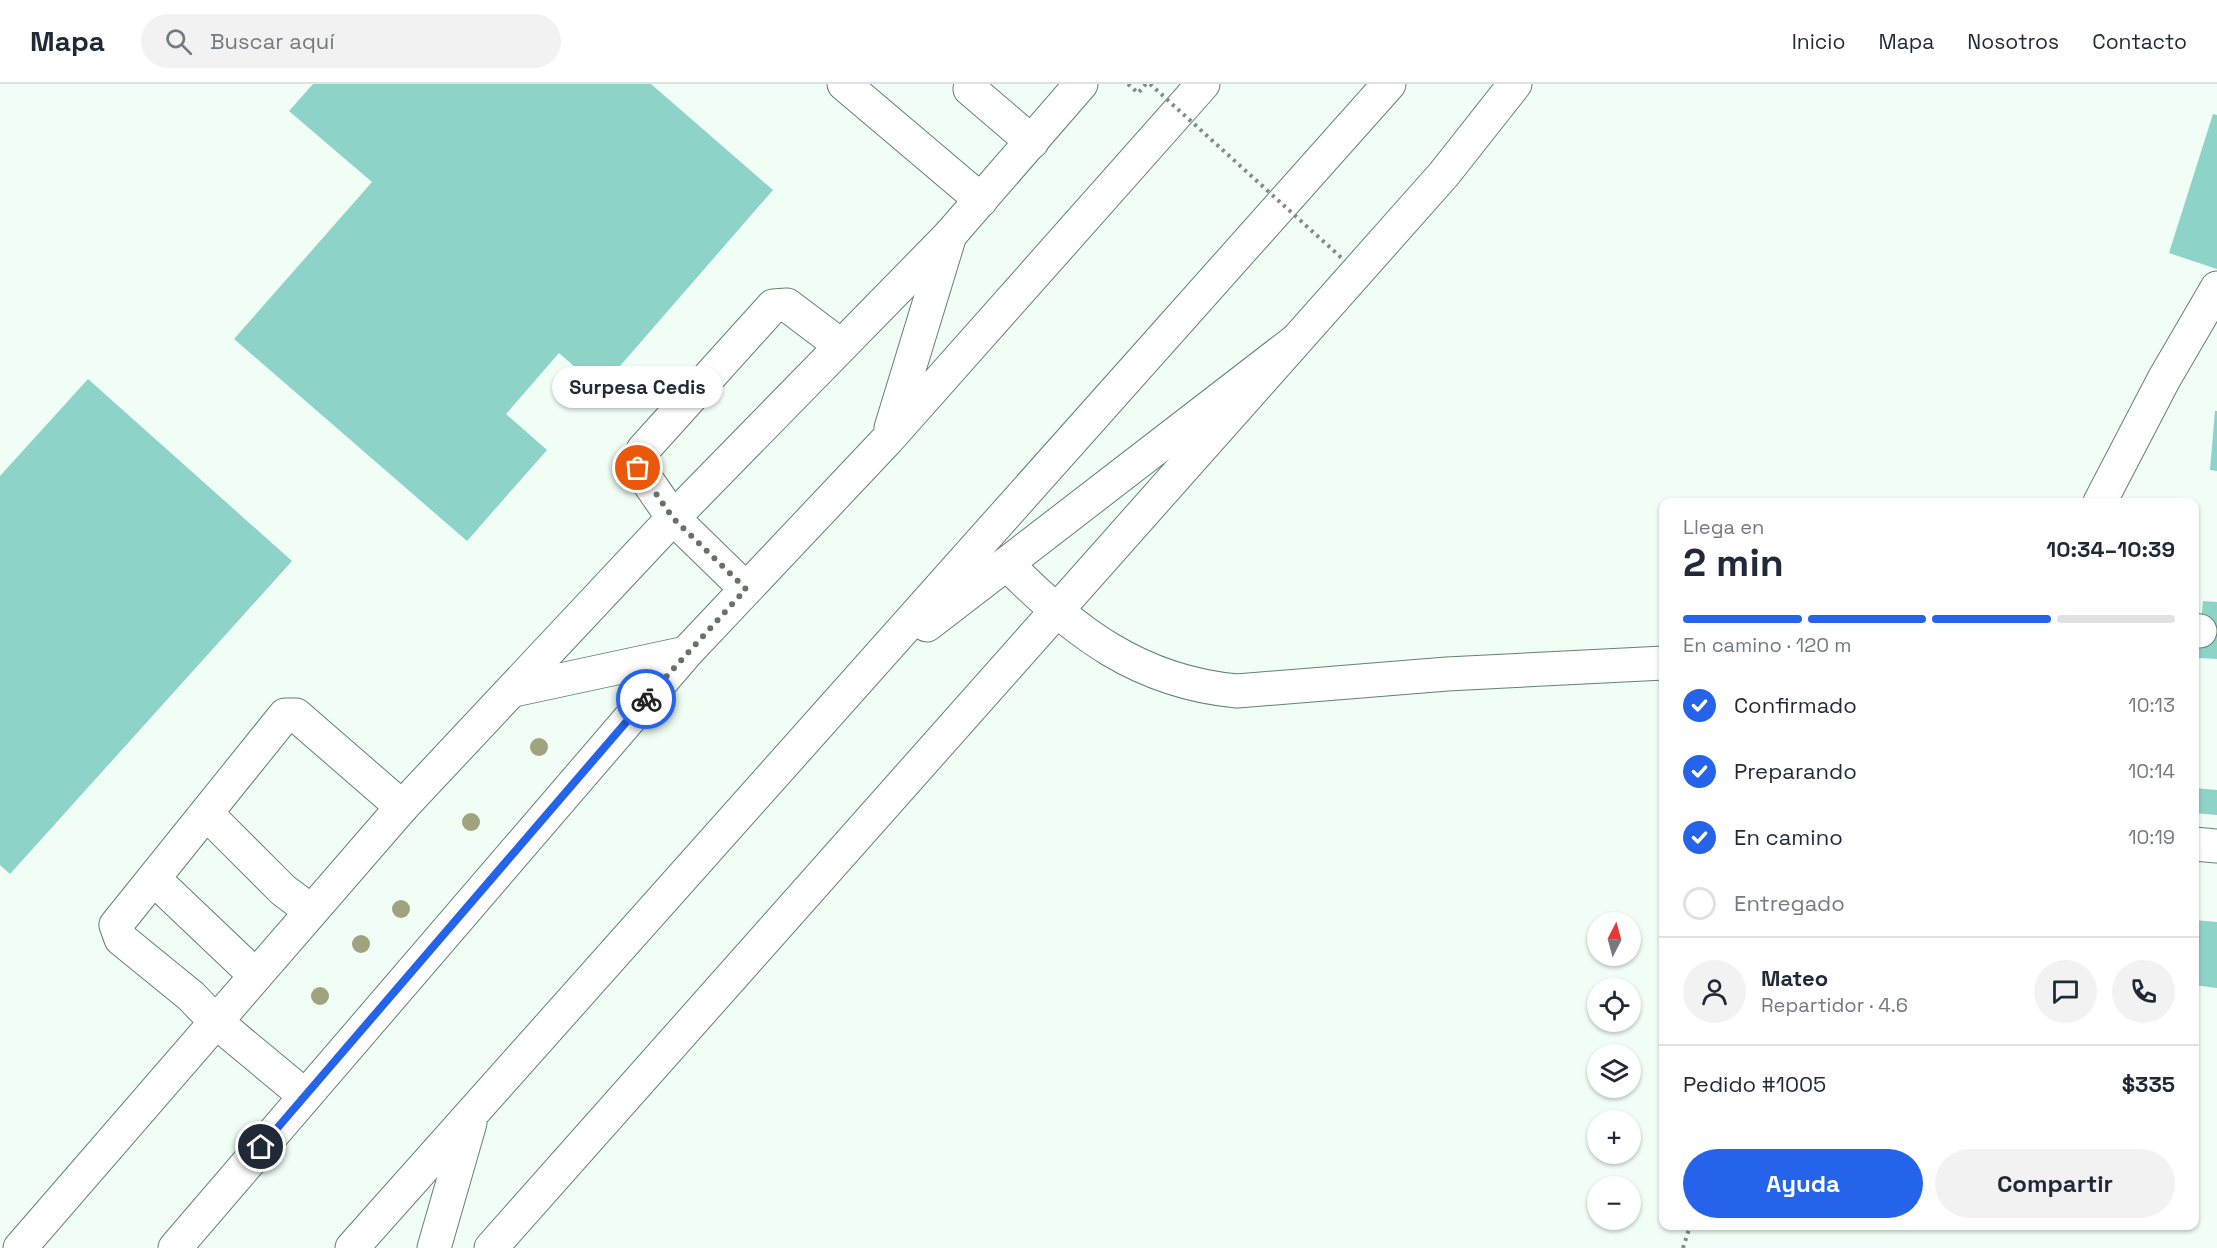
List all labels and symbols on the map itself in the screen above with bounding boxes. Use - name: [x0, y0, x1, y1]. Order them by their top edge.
- callout: Surpesa Cedis: [552, 366, 724, 408]
- pin: [612, 442, 663, 493]
- courier: [616, 669, 676, 729]
- north arrow: [1587, 912, 1641, 966]
- pin: [235, 1121, 286, 1172]

